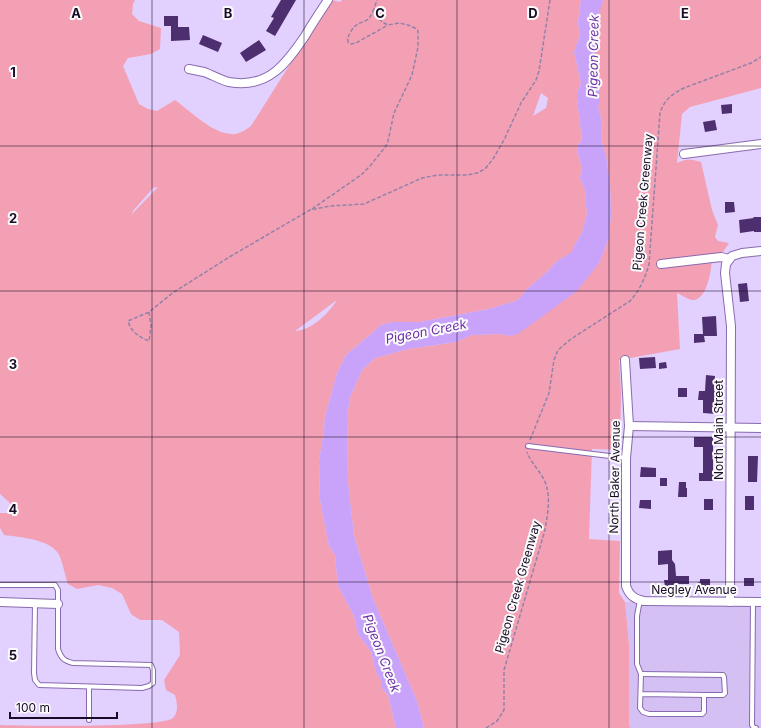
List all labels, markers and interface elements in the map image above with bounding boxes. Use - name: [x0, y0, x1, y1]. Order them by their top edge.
- text: A: [71, 5, 81, 21]
- text: B: [224, 5, 233, 21]
- text: C: [375, 5, 385, 21]
- text: D: [528, 5, 538, 21]
- text: E: [681, 5, 689, 21]
- water label: Pigeon Creek: [584, 14, 602, 97]
- text: 1: [10, 64, 16, 80]
- street label: Pigeon Creek Greenway: [629, 133, 656, 271]
- text: 2: [9, 210, 17, 226]
- water label: Pigeon Creek: [384, 315, 469, 347]
- text: 3: [9, 356, 17, 372]
- street label: North Main Street: [711, 380, 726, 480]
- street label: North Baker Avenue: [606, 420, 623, 534]
- text: 4: [9, 501, 18, 517]
- street label: Pigeon Creek Greenway: [491, 519, 544, 655]
- street label: Negley Avenue: [651, 582, 737, 597]
- water label: Pigeon Creek: [360, 612, 405, 695]
- text: 5: [9, 647, 17, 663]
- scale bar: [10, 694, 117, 720]
- text: 100 m: [16, 700, 50, 715]

